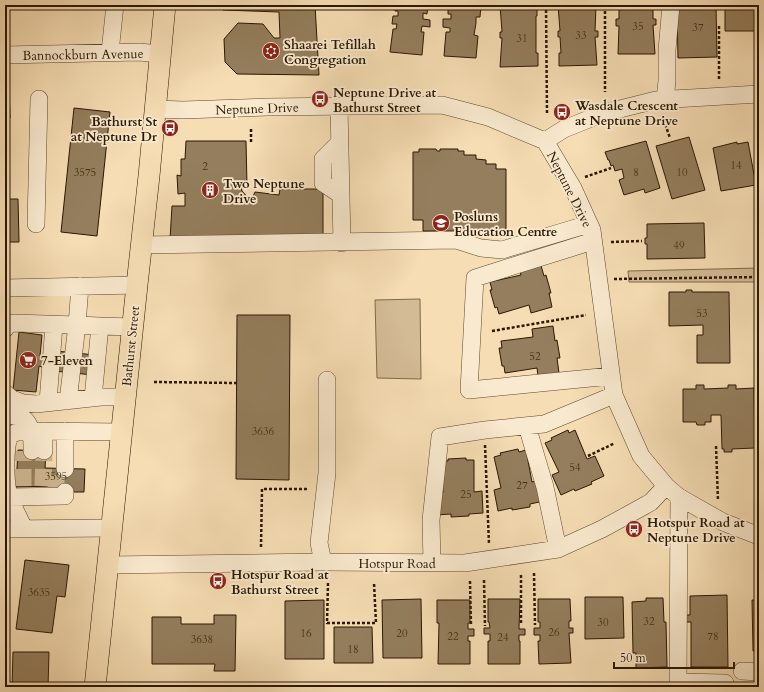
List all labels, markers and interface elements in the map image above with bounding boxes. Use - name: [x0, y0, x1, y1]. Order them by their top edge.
- house number: 35: [632, 19, 644, 34]
- house number: 37: [692, 20, 704, 35]
- house number: 33: [575, 28, 587, 43]
- house number: 31: [516, 31, 528, 46]
- place label: Shaarei Tefillah Congregation: [284, 36, 376, 69]
- synagogue icon: Shaarei Tefillah Congregation: [261, 41, 281, 61]
- street label: Bannockburn Avenue: [22, 45, 144, 65]
- place label: Neptune Drive at Bathurst Street: [333, 84, 437, 117]
- bus stop icon: Neptune Drive at Bathurst Street: [310, 89, 330, 109]
- place label: Wasdale Crescent at Neptune Drive: [574, 97, 678, 130]
- street label: Neptune Drive: [215, 99, 299, 119]
- bus stop icon: Wasdale Crescent at Neptune Drive: [552, 102, 572, 122]
- place label: Bathurst St at Neptune Dr: [71, 113, 158, 146]
- bus stop icon: Bathurst St at Neptune Dr: [160, 118, 180, 138]
- street label: Neptune Drive: [542, 148, 596, 231]
- house number: 14: [730, 158, 742, 173]
- house number: 2: [202, 159, 208, 174]
- house number: 3575: [74, 165, 96, 180]
- house number: 8: [633, 165, 639, 180]
- house number: 10: [676, 165, 688, 180]
- place label: Two Neptune Drive: [223, 175, 305, 208]
- building icon: Two Neptune Drive: [200, 180, 220, 200]
- place label: Posluns Education Centre: [454, 208, 557, 241]
- school or university icon: Posluns Education Centre: [431, 213, 451, 233]
- house number: 49: [673, 238, 685, 253]
- street label: Bathurst Street: [118, 305, 144, 387]
- house number: 53: [696, 306, 708, 321]
- house number: 52: [529, 349, 541, 364]
- supermarket icon: 7-Eleven: [18, 350, 38, 370]
- place label: 7-Eleven: [41, 352, 93, 370]
- house number: 3636: [252, 424, 275, 439]
- house number: 54: [569, 460, 581, 475]
- house number: 3595: [45, 469, 67, 484]
- house number: 27: [516, 478, 528, 493]
- house number: 25: [460, 487, 472, 502]
- place label: Hotspur Road at Neptune Drive: [647, 514, 745, 547]
- bus stop icon: Hotspur Road at Neptune Drive: [624, 519, 644, 539]
- street label: Hotspur Road: [358, 555, 436, 573]
- place label: Hotspur Road at Bathurst Street: [231, 566, 329, 599]
- bus stop icon: Hotspur Road at Bathurst Street: [208, 571, 228, 591]
- house number: 3635: [28, 585, 50, 600]
- house number: 32: [643, 614, 655, 629]
- house number: 30: [597, 615, 609, 630]
- house number: 26: [548, 625, 560, 640]
- house number: 16: [300, 626, 312, 641]
- house number: 20: [396, 626, 408, 641]
- house number: 22: [447, 629, 459, 644]
- house number: 78: [707, 629, 719, 644]
- house number: 24: [497, 630, 509, 645]
- house number: 3638: [191, 632, 213, 647]
- house number: 18: [347, 642, 359, 657]
- scale bar: [614, 644, 734, 670]
- text: 50 m: [620, 650, 647, 666]

